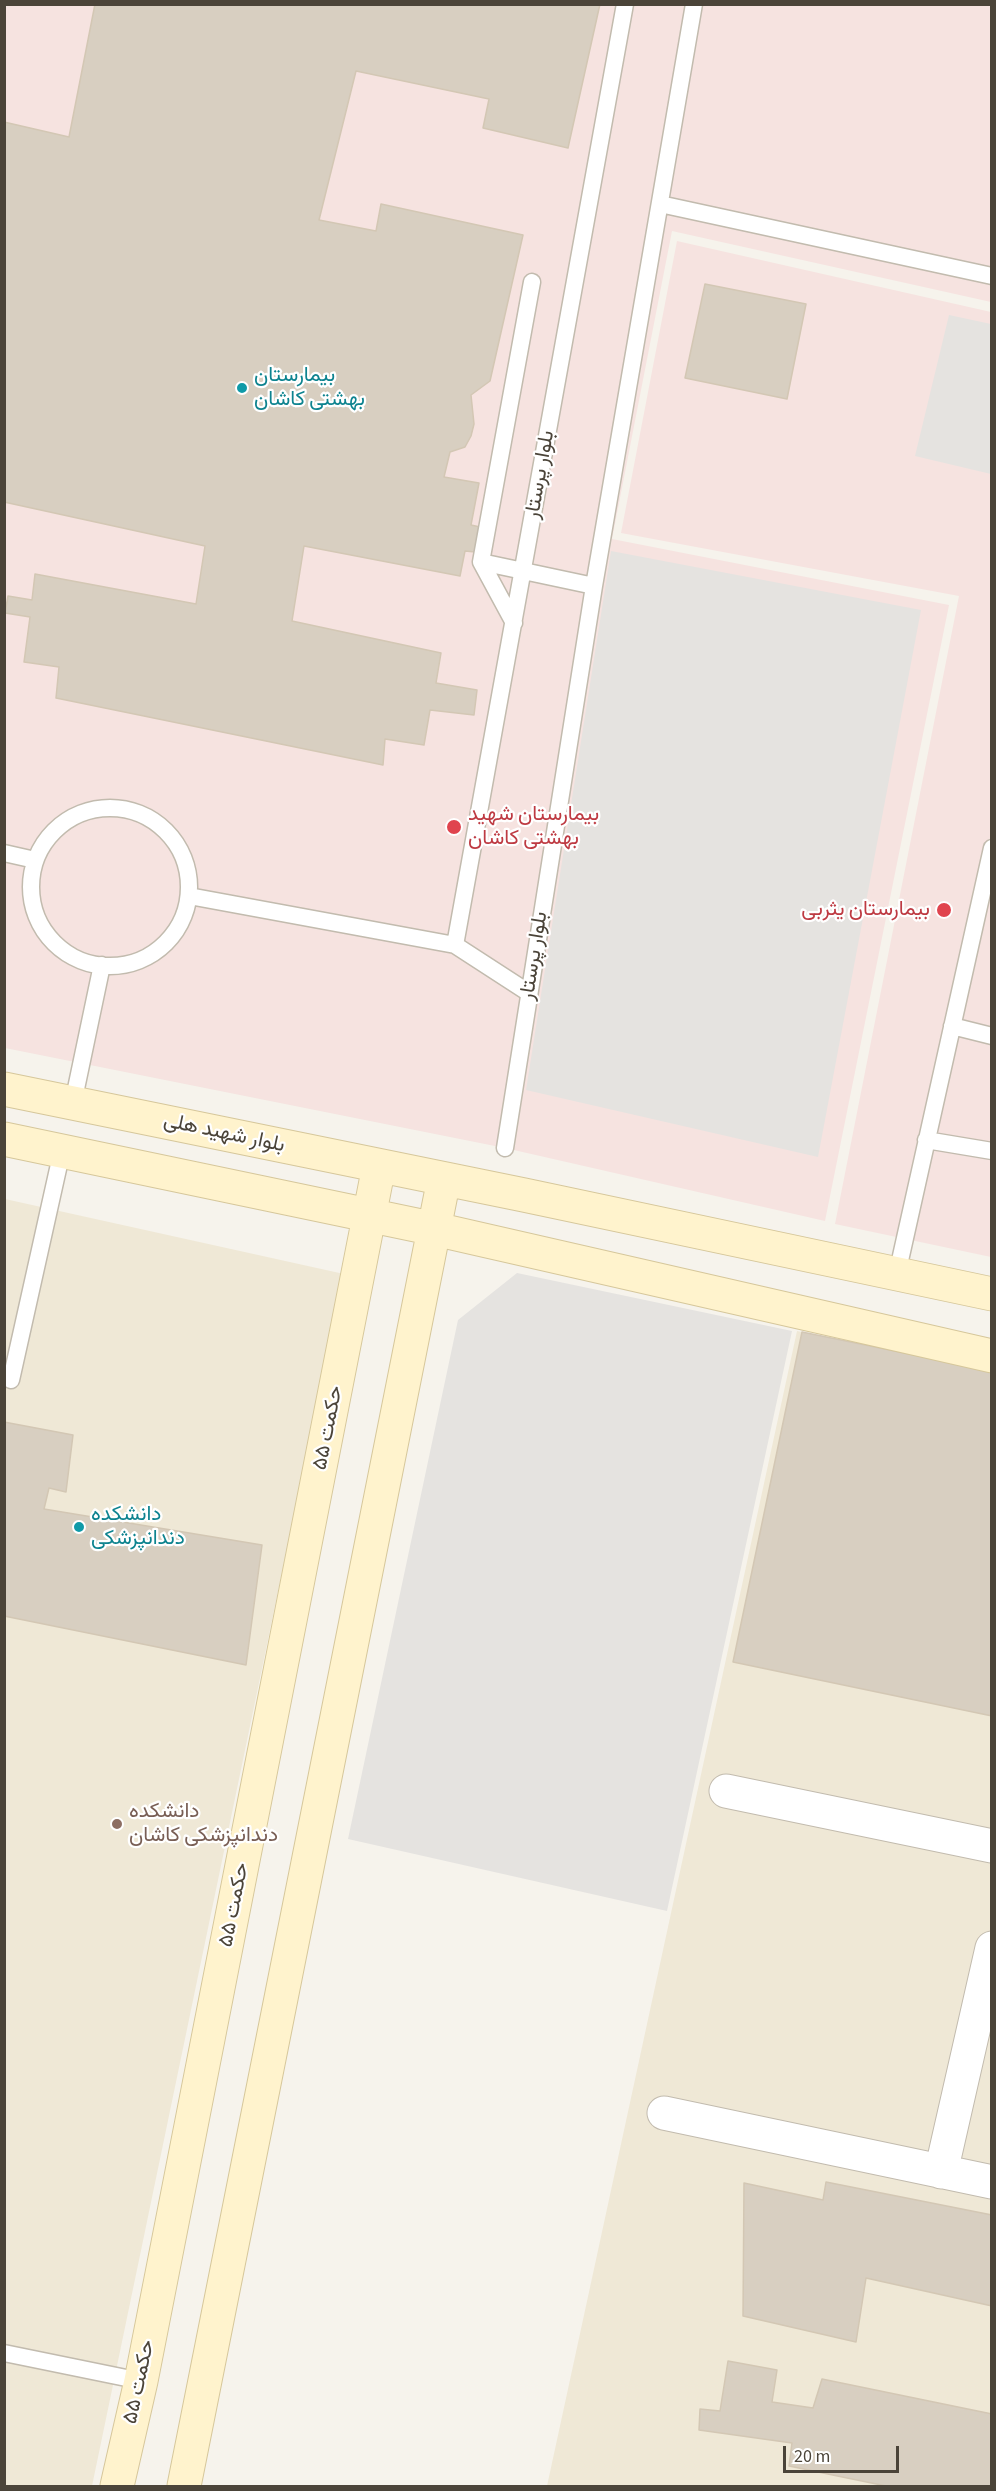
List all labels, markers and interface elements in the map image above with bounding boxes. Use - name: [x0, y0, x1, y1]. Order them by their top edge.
- place label: بیمارستان بهشتی کاشان: [254, 363, 365, 413]
- marker: بیمارستان بهشتی کاشان: [235, 381, 249, 395]
- street label: بلوار پرستار: [521, 429, 561, 521]
- place label: بیمارستان شهید بهشتی کاشان: [468, 802, 599, 852]
- marker: بیمارستان شهید بهشتی کاشان: [445, 818, 463, 836]
- place label: بیمارستان یثربی: [801, 897, 930, 923]
- marker: بیمارستان یثربی: [935, 901, 953, 919]
- street label: بلوار پرستار: [516, 910, 554, 1002]
- street label: بلوار شهید هلی: [161, 1109, 287, 1159]
- street label: حکمت ۵۵: [308, 1384, 350, 1472]
- place label: دانشکده دندانپزشکی: [91, 1502, 185, 1552]
- marker: دانشکده دندانپزشکی: [72, 1520, 86, 1534]
- place label: دانشکده دندانپزشکی کاشان: [129, 1799, 278, 1849]
- marker: دانشکده دندانپزشکی کاشان: [110, 1817, 124, 1831]
- street label: حکمت ۵۵: [214, 1861, 256, 1949]
- street label: حکمت ۵۵: [119, 2338, 161, 2426]
- scale bar: [786, 2434, 902, 2472]
- text: 20 m: [794, 2444, 830, 2469]

